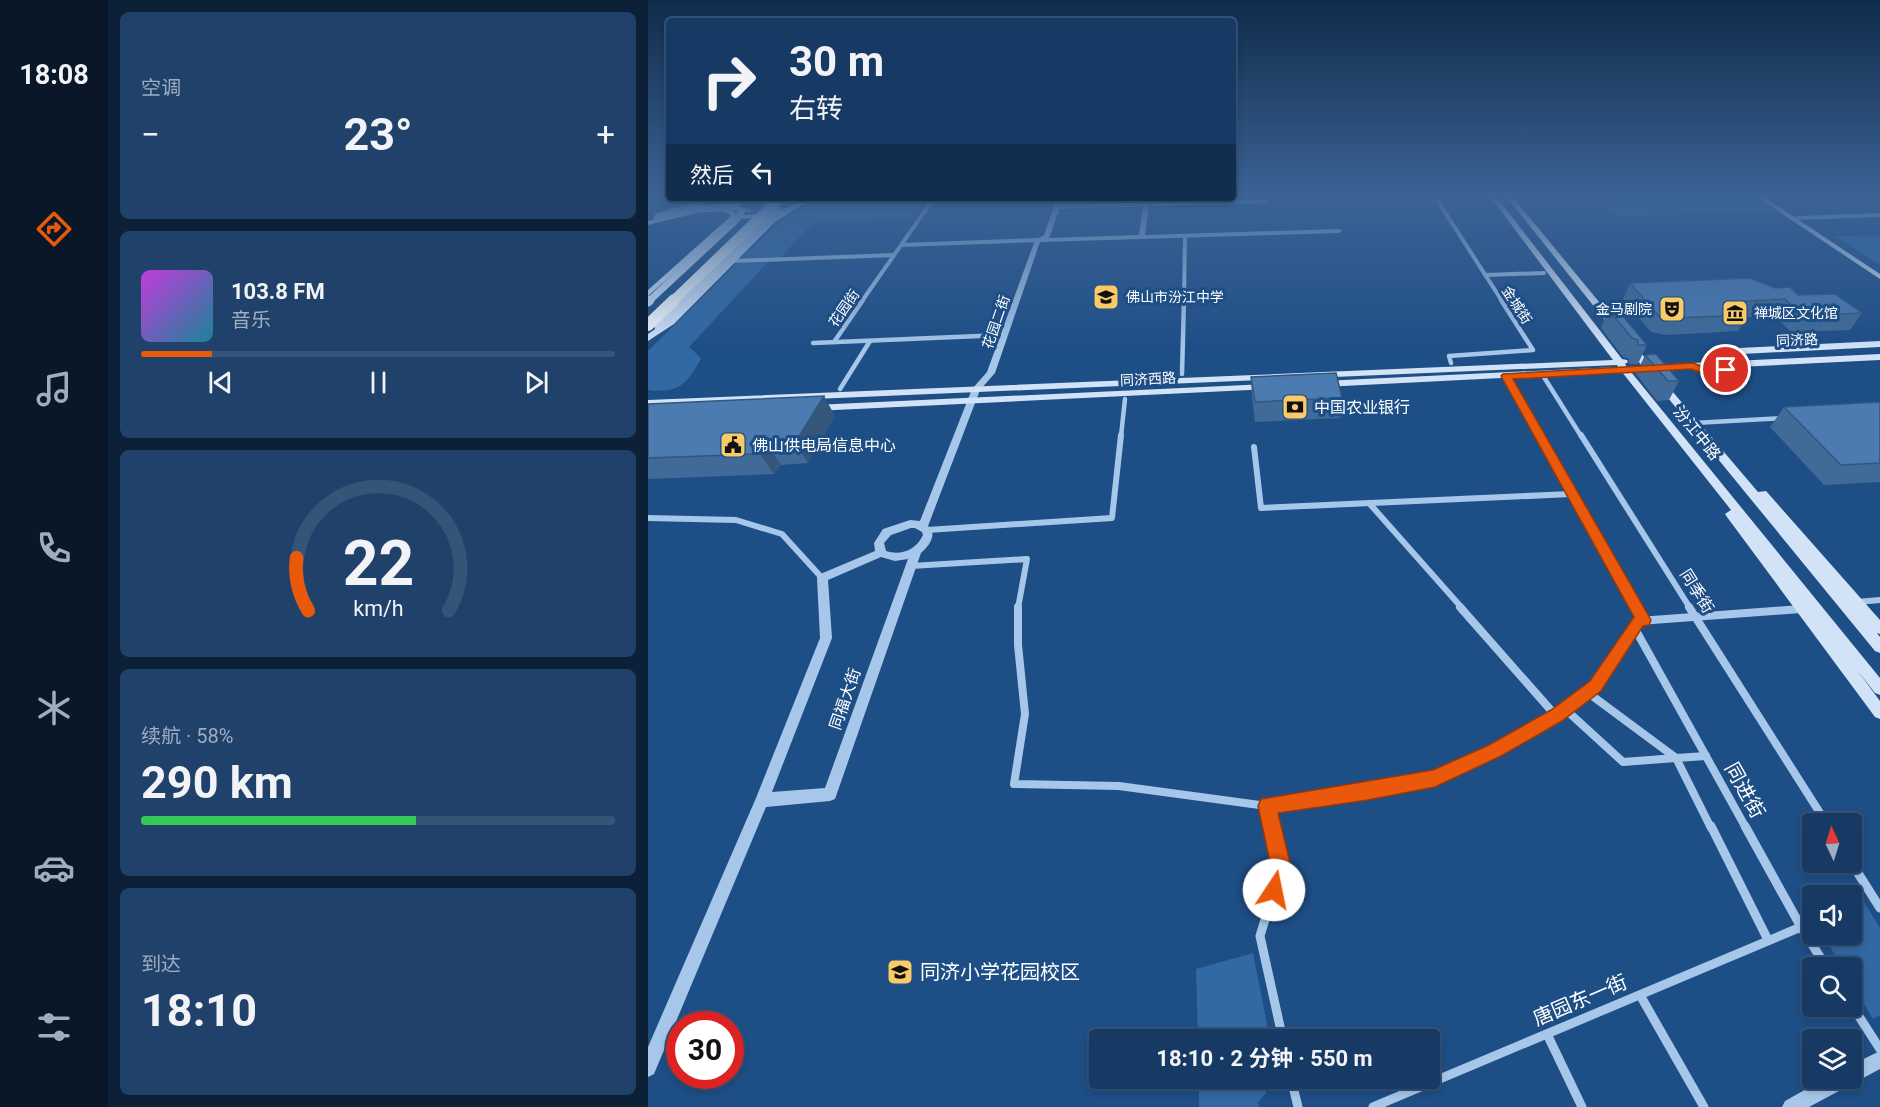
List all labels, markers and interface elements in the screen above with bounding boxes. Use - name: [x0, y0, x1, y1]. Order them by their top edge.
- text: 30 m: [789, 37, 884, 86]
- icon: right: [690, 42, 768, 120]
- text: 18:08: [19, 59, 89, 91]
- text: 空调: [141, 76, 181, 100]
- text: 右转: [789, 93, 843, 125]
- text: 23°: [343, 108, 413, 161]
- text: −: [141, 115, 160, 154]
- text: +: [596, 115, 615, 154]
- icon: left: [746, 156, 779, 189]
- text: 然后: [690, 163, 734, 188]
- icon: directions: [33, 208, 75, 250]
- text: 103.8 FM: [231, 279, 325, 304]
- school or university icon: 佛山市汾江中学: [1091, 282, 1121, 312]
- street label: 金城街: [1499, 283, 1535, 327]
- street label: 花园街: [825, 286, 863, 330]
- place label: 佛山市汾江中学: [1126, 289, 1224, 305]
- street label: 花园二街: [979, 293, 1013, 351]
- theatre icon: 金马剧院: [1657, 294, 1687, 324]
- museum icon: 禅城区文化馆: [1720, 298, 1750, 328]
- place label: 金马剧院: [1596, 301, 1652, 317]
- place label: 禅城区文化馆: [1754, 305, 1838, 321]
- text: 音乐: [231, 308, 271, 332]
- street label: 同济路: [1776, 331, 1818, 349]
- pin: [1700, 344, 1751, 395]
- icon: arrive: [1709, 353, 1742, 386]
- icon: previous: [204, 366, 237, 399]
- icon: pause: [362, 366, 395, 399]
- icon: next: [520, 366, 553, 399]
- icon: music: [33, 368, 75, 410]
- street label: 同济西路: [1120, 370, 1176, 388]
- bank icon: 中国农业银行: [1280, 392, 1310, 422]
- place label: 中国农业银行: [1314, 398, 1410, 417]
- street label: 汾江中路: [1669, 402, 1725, 464]
- public building icon: 佛山供电局信息中心: [718, 430, 748, 460]
- place label: 佛山供电局信息中心: [752, 436, 896, 455]
- icon: phone: [33, 527, 75, 569]
- text: 22: [342, 527, 414, 600]
- street label: 同季街: [1676, 566, 1718, 616]
- text: km/h: [353, 596, 403, 621]
- street label: 同福大街: [826, 666, 864, 732]
- icon: climate: [33, 687, 75, 729]
- text: 续航 · 58%: [141, 724, 233, 748]
- text: 290 km: [141, 756, 293, 809]
- street label: 同进街: [1720, 758, 1770, 822]
- north arrow: [1802, 813, 1862, 873]
- map controls: [1802, 813, 1862, 1089]
- icon: car: [33, 847, 75, 889]
- position arrow: [1242, 858, 1306, 922]
- button: sound: [1802, 885, 1862, 945]
- text: 到达: [141, 952, 181, 976]
- school or university icon: 同济小学花园校区: [885, 957, 915, 987]
- button: search: [1802, 957, 1862, 1017]
- place label: 同济小学花园校区: [920, 960, 1080, 984]
- street label: 唐园东一街: [1529, 969, 1631, 1031]
- text: 18:10: [141, 984, 257, 1037]
- icon: filters: [33, 1006, 75, 1048]
- speed limit sign: 30: [666, 1011, 744, 1089]
- button: layers: [1802, 1029, 1862, 1089]
- text: 18:10 · 2 分钟 · 550 m: [1156, 1046, 1373, 1071]

